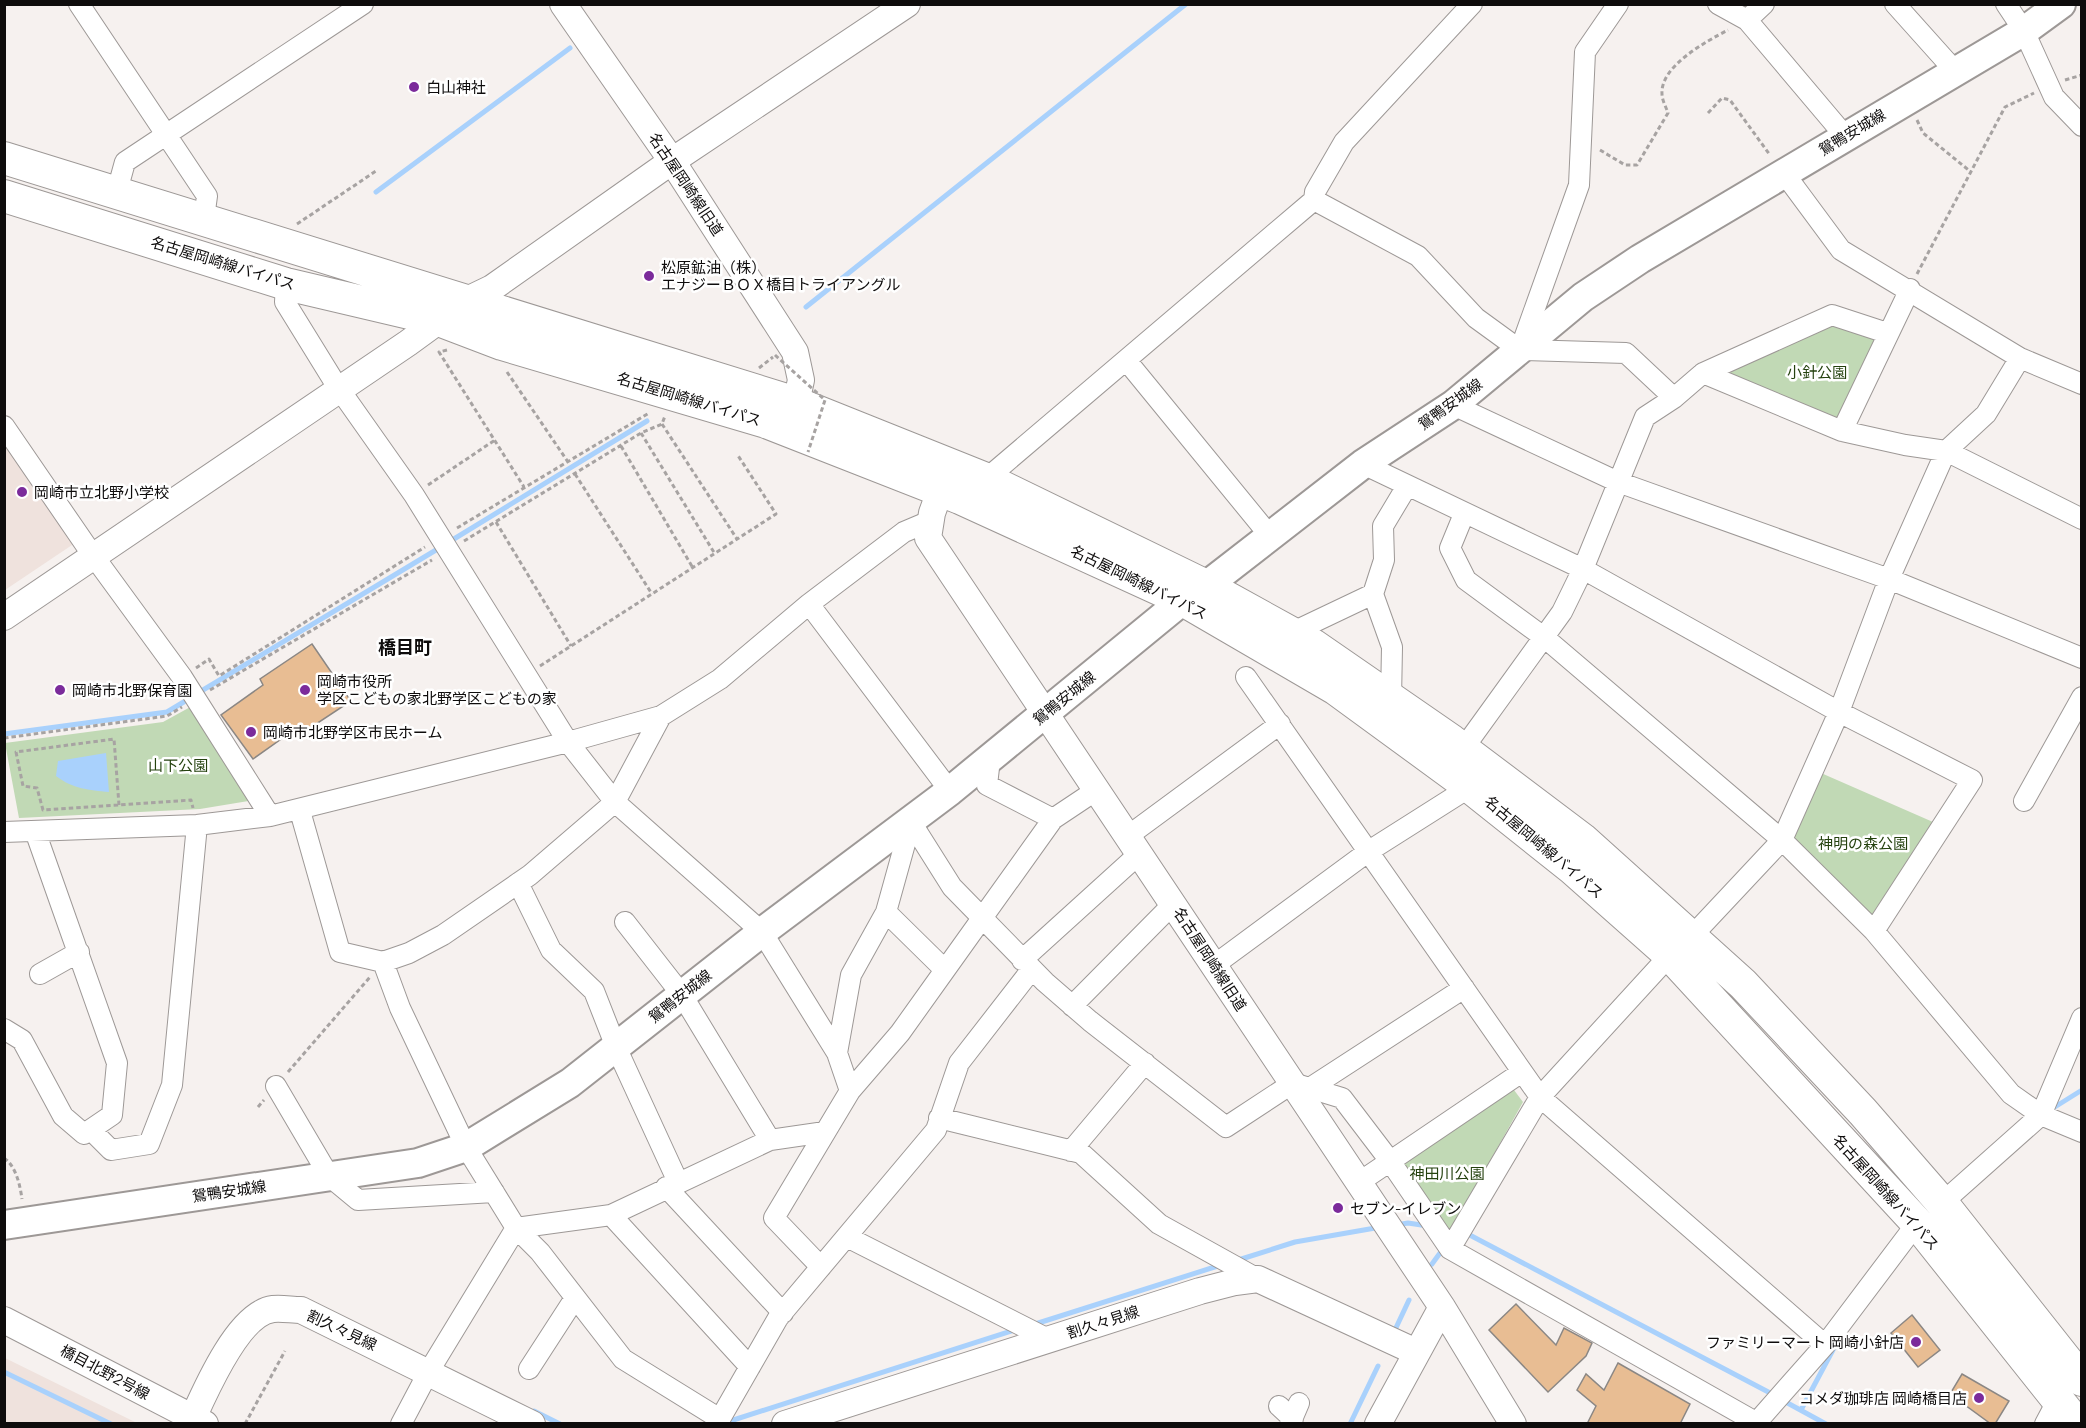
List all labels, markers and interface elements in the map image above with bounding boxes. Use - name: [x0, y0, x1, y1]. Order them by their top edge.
- place label: 白山神社: [426, 77, 486, 98]
- marker: 白山神社: [407, 80, 421, 94]
- street label: 鴛鴨安城線: [1814, 104, 1890, 160]
- street label: 名古屋岡崎線旧道: [644, 128, 728, 240]
- street label: 名古屋岡崎線バイパス: [148, 231, 298, 295]
- place label: 松原鉱油（株） エナジーＢＯＸ橋目トライアングル: [661, 257, 900, 295]
- marker: 松原鉱油（株） エナジーＢＯＸ橋目トライアングル: [642, 269, 656, 283]
- park label: 小針公園: [1787, 362, 1847, 383]
- street label: 名古屋岡崎線バイパス: [614, 367, 764, 431]
- street label: 鴛鴨安城線: [1413, 373, 1487, 435]
- place label: 岡崎市立北野小学校: [34, 482, 169, 503]
- marker: 岡崎市立北野小学校: [15, 485, 29, 499]
- street label: 名古屋岡崎線バイパス: [1067, 540, 1211, 624]
- district label: 橋目町: [378, 635, 432, 659]
- street label: 鴛鴨安城線: [1028, 666, 1100, 730]
- place label: 岡崎市役所 学区こどもの家北野学区こどもの家: [317, 671, 557, 709]
- place label: 岡崎市北野保育園: [72, 680, 192, 701]
- marker: 岡崎市北野保育園: [53, 683, 67, 697]
- marker: 岡崎市役所 学区こどもの家北野学区こどもの家: [298, 683, 312, 697]
- place label: 岡崎市北野学区市民ホーム: [263, 722, 443, 743]
- marker: 岡崎市北野学区市民ホーム: [244, 725, 258, 739]
- park label: 山下公園: [148, 755, 208, 776]
- street label: 名古屋岡崎線バイパス: [1480, 791, 1608, 903]
- park label: 神明の森公園: [1818, 833, 1908, 854]
- street label: 名古屋岡崎線旧道: [1169, 903, 1251, 1015]
- street label: 鴛鴨安城線: [644, 965, 716, 1027]
- street label: 名古屋岡崎線バイパス: [1828, 1129, 1944, 1255]
- park label: 神田川公園: [1409, 1163, 1485, 1184]
- street label: 鴛鴨安城線: [190, 1175, 268, 1207]
- place label: セブン-イレブン: [1350, 1198, 1461, 1219]
- marker: セブン-イレブン: [1331, 1201, 1345, 1215]
- street label: 割久々見線: [1064, 1300, 1142, 1344]
- street label: 割久々見線: [304, 1305, 380, 1355]
- place label: ファミリーマート 岡崎小針店: [1706, 1332, 1904, 1353]
- marker: ファミリーマート 岡崎小針店: [1909, 1335, 1923, 1349]
- street label: 橋目北野2号線: [57, 1340, 153, 1404]
- place label: コメダ珈琲店 岡崎橋目店: [1799, 1388, 1967, 1409]
- marker: コメダ珈琲店 岡崎橋目店: [1972, 1391, 1986, 1405]

